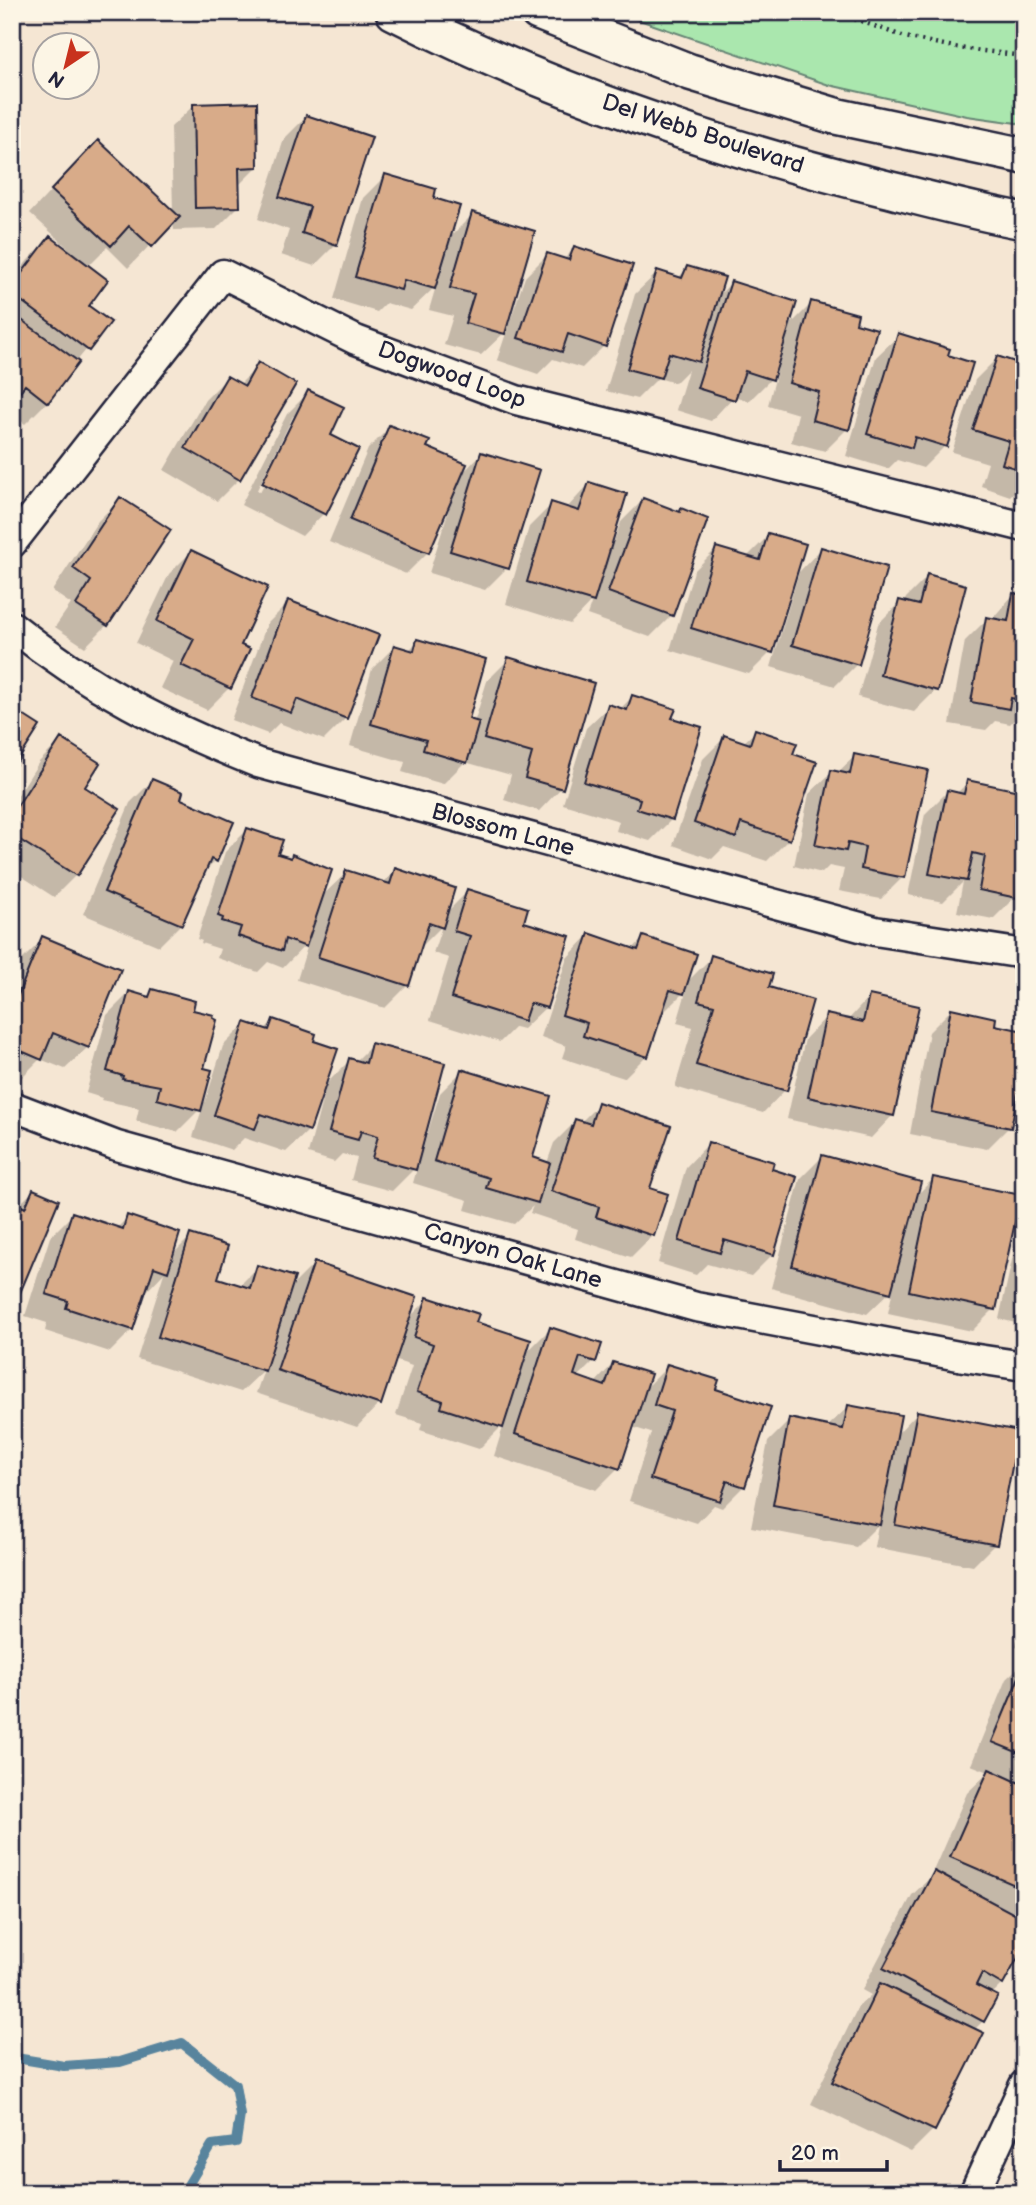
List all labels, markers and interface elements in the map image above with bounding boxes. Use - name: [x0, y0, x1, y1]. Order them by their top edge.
- north arrow: [32, 32, 102, 102]
- text: N: [45, 65, 70, 92]
- street label: Del Webb Boulevard: [599, 88, 807, 180]
- street label: Dogwood Loop: [374, 335, 530, 415]
- street label: Blossom Lane: [428, 797, 578, 863]
- street label: Canyon Oak Lane: [421, 1217, 605, 1295]
- scale bar: [780, 2128, 887, 2172]
- text: 20 m: [791, 2141, 839, 2166]

